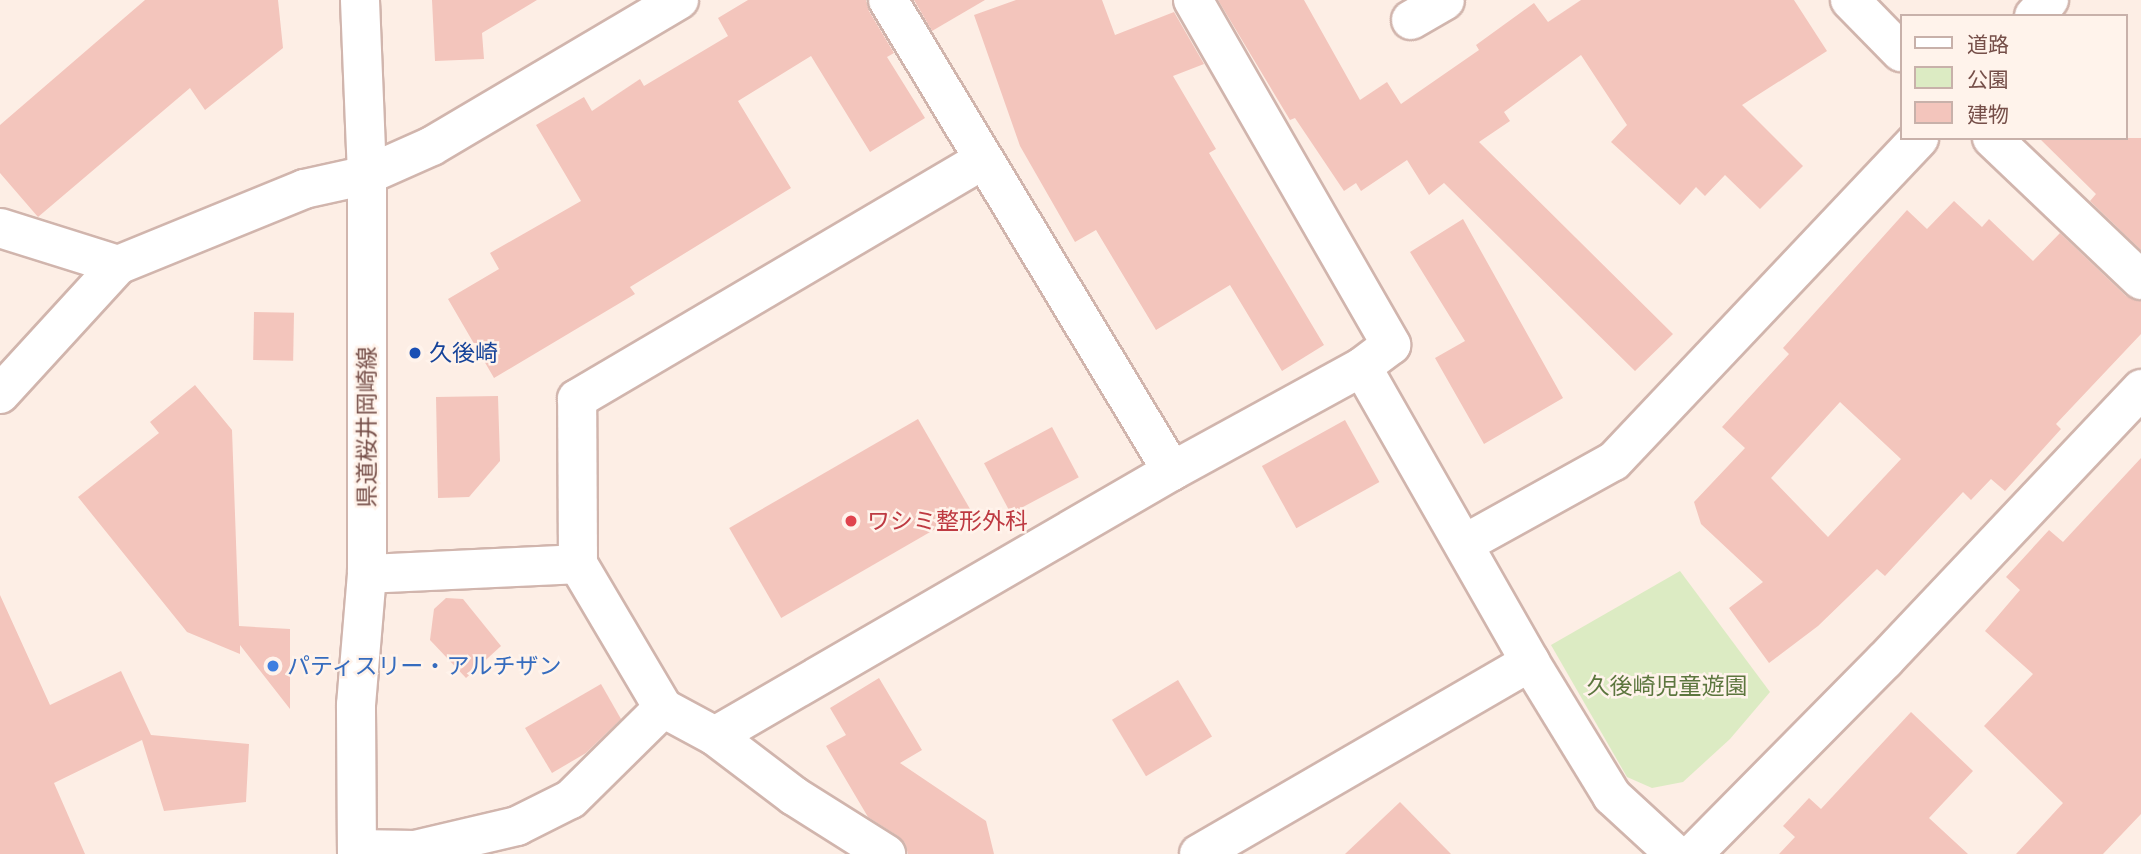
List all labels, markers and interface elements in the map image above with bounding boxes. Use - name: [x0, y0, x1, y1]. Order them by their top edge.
- legend: [1899, 14, 2127, 140]
- text: 道路: [1967, 33, 2009, 56]
- text: 公園: [1967, 68, 2009, 91]
- text: 建物: [1967, 103, 2009, 126]
- place label: 久後崎: [429, 339, 498, 367]
- marker: 久後崎: [407, 345, 423, 361]
- street label: 県道桜井岡崎線: [353, 347, 381, 507]
- place label: ワシミ整形外科: [867, 507, 1028, 535]
- marker: ワシミ整形外科: [841, 511, 861, 531]
- place label: パティスリー・アルチザン: [287, 652, 563, 680]
- marker: パティスリー・アルチザン: [265, 658, 281, 674]
- park label: 久後崎児童遊園: [1587, 672, 1747, 700]

